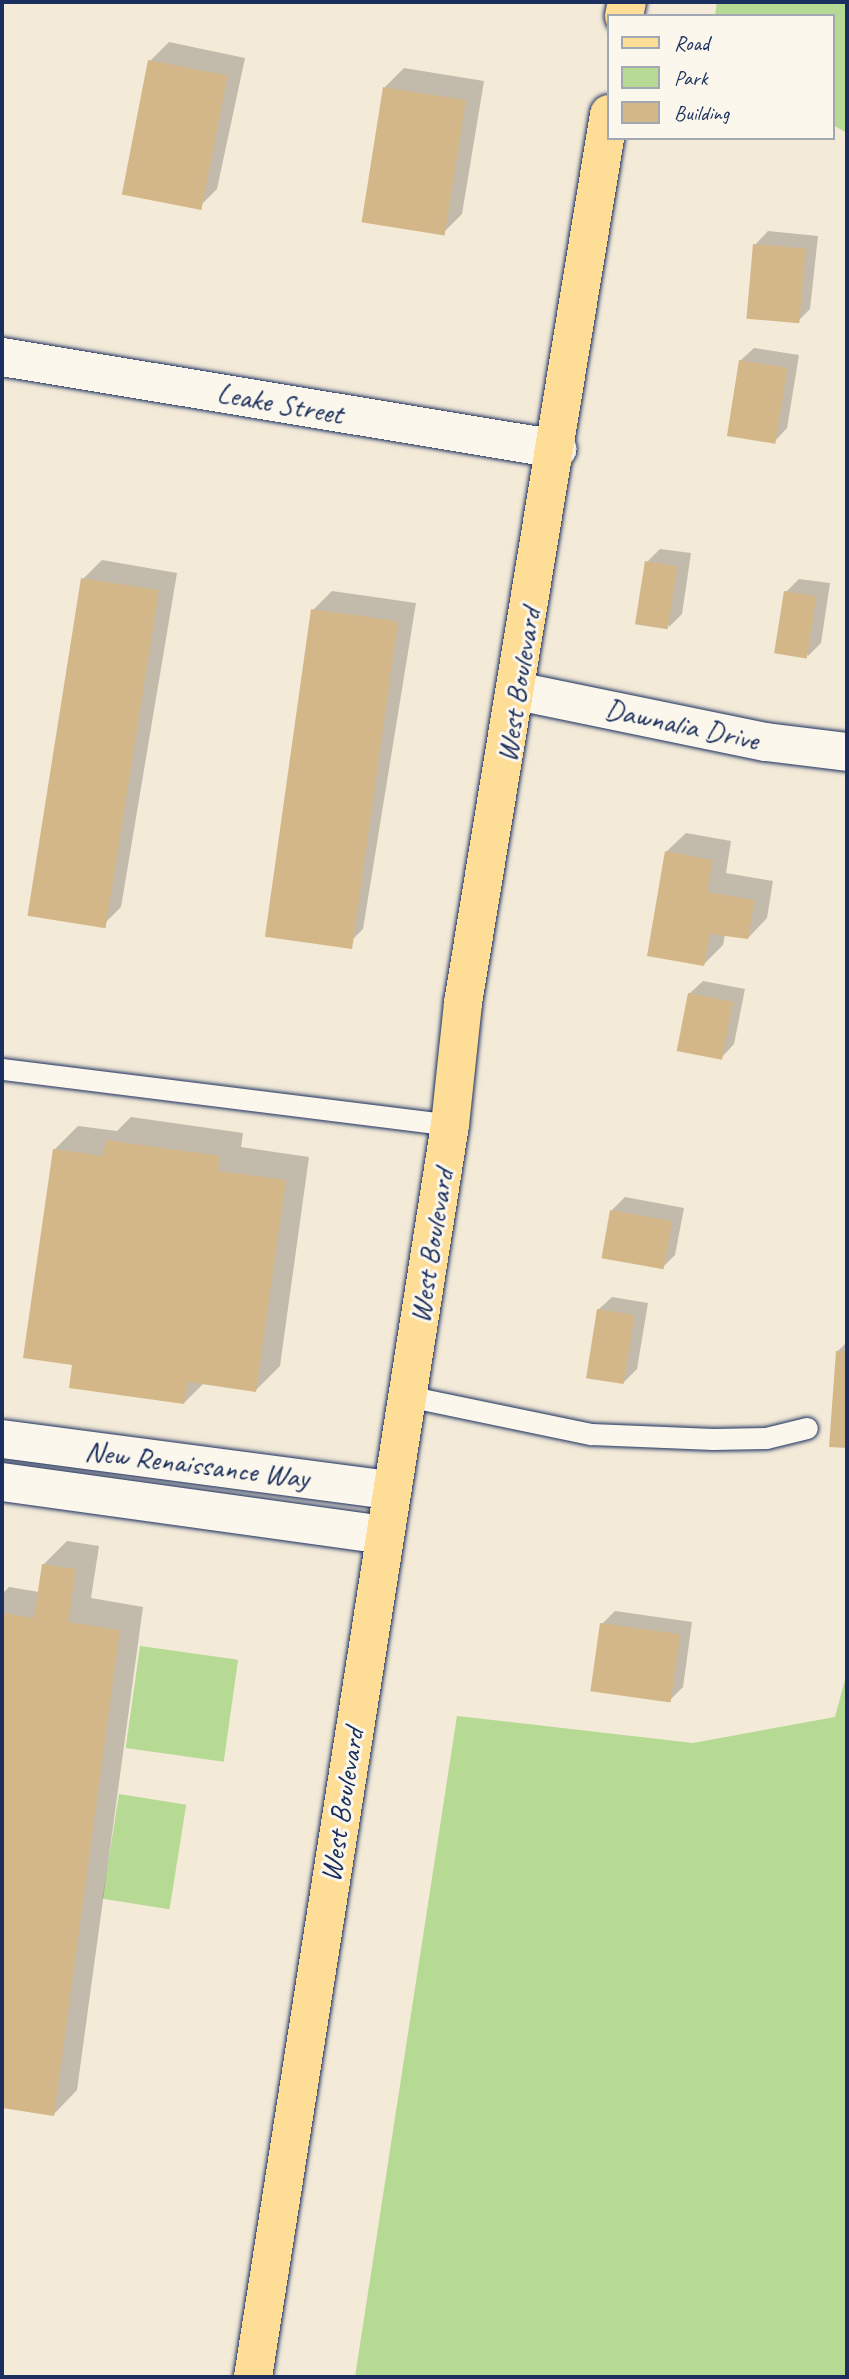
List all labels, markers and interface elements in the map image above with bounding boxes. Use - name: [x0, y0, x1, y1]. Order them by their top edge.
- legend: [608, 14, 835, 140]
- text: Road: [674, 30, 709, 56]
- text: Park: [674, 65, 707, 91]
- text: Building: [674, 100, 729, 126]
- street label: Leake Street: [214, 374, 346, 432]
- street label: West Boulevard: [488, 605, 548, 765]
- street label: Dawnalia Drive: [602, 690, 762, 758]
- street label: West Boulevard: [401, 1166, 461, 1326]
- street label: New Renaissance Way: [82, 1432, 312, 1496]
- street label: West Boulevard: [312, 1725, 372, 1885]

